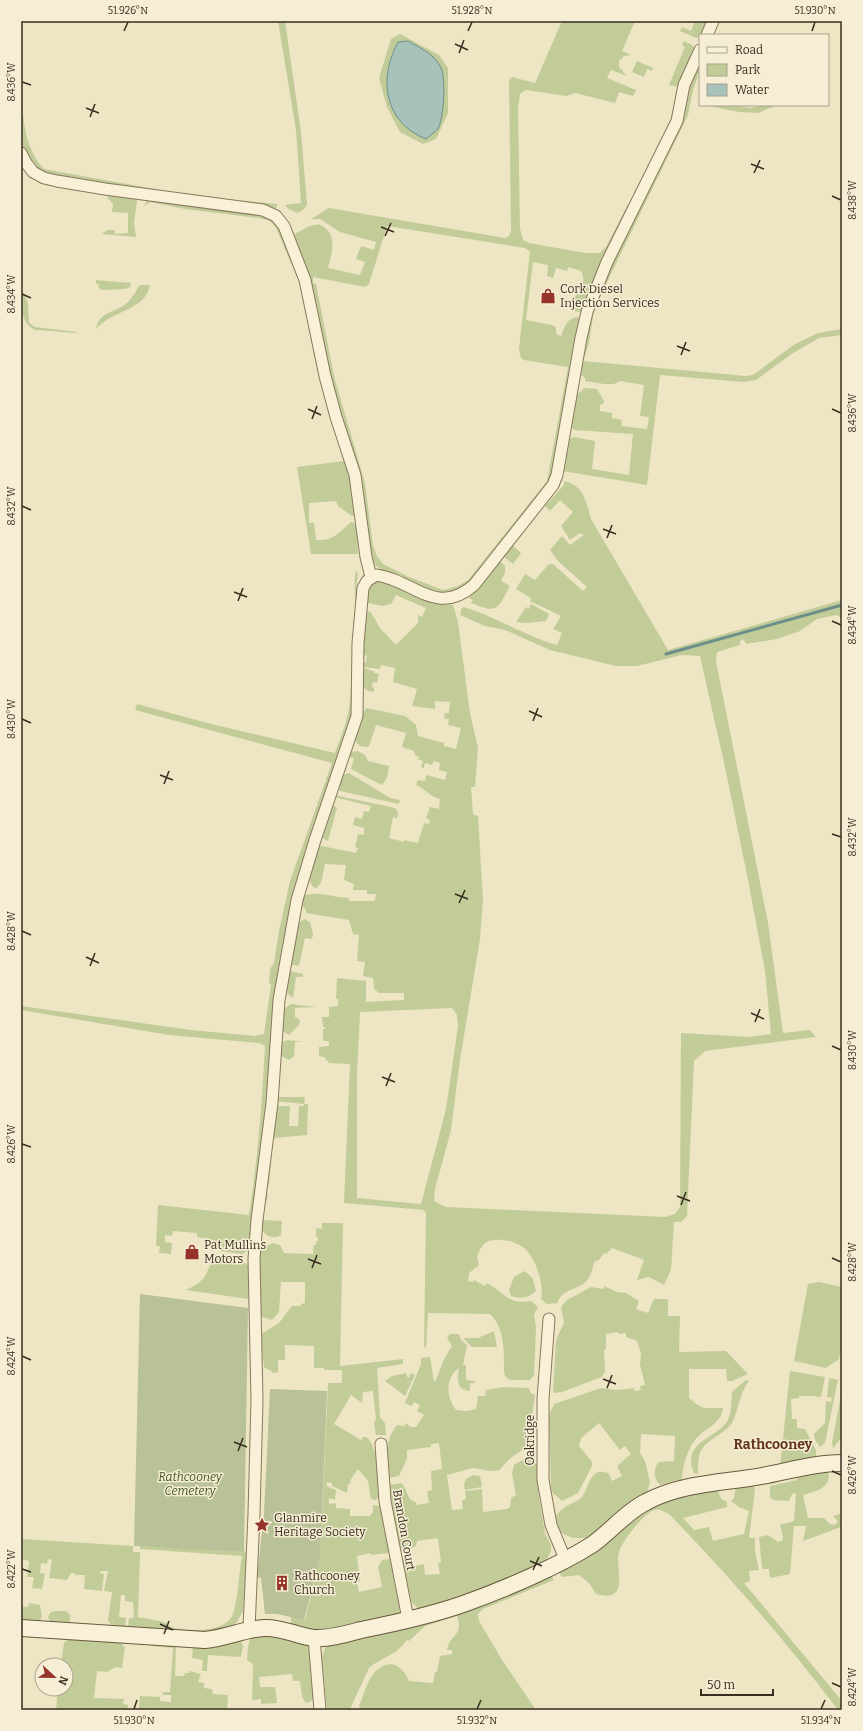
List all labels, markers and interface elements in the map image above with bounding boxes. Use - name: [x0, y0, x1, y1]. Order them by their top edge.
- text: 51.926°N: [108, 5, 148, 17]
- text: 51.928°N: [452, 5, 493, 17]
- text: 51.930°N: [794, 5, 836, 17]
- legend: [699, 34, 829, 106]
- text: Road: [735, 43, 763, 57]
- text: 8.436°W: [6, 62, 18, 102]
- text: Park: [735, 63, 761, 77]
- text: Water: [735, 83, 770, 97]
- text: 8.438°W: [847, 179, 859, 220]
- text: 8.434°W: [6, 274, 18, 314]
- place label: Cork Diesel Injection Services: [560, 282, 660, 310]
- shop icon: Cork Diesel Injection Services: [539, 287, 557, 305]
- text: 8.436°W: [847, 393, 859, 433]
- text: 8.432°W: [6, 486, 18, 526]
- text: 8.434°W: [847, 605, 859, 645]
- text: 8.430°W: [6, 698, 18, 739]
- text: 8.432°W: [847, 817, 859, 857]
- text: 8.428°W: [6, 911, 18, 951]
- text: 8.430°W: [847, 1029, 859, 1070]
- text: 8.426°W: [6, 1124, 18, 1163]
- place label: Pat Mullins Motors: [204, 1238, 266, 1266]
- text: 8.428°W: [847, 1242, 859, 1282]
- shop icon: Pat Mullins Motors: [183, 1243, 201, 1261]
- text: 8.424°W: [6, 1336, 18, 1375]
- street label: Oakridge: [523, 1415, 537, 1465]
- district label: Rathcooney: [734, 1436, 813, 1453]
- text: 8.426°W: [847, 1455, 859, 1494]
- park label: Rathcooney Cemetery: [158, 1470, 223, 1498]
- street label: Brandon Court: [390, 1488, 418, 1572]
- place label: Glanmire Heritage Society: [274, 1511, 366, 1539]
- place icon: Glanmire Heritage Society: [253, 1516, 271, 1534]
- text: 8.422°W: [6, 1549, 18, 1588]
- place label: Rathcooney Church: [294, 1569, 361, 1597]
- building icon: Rathcooney Church: [273, 1574, 291, 1592]
- north arrow: [34, 1657, 74, 1697]
- text: 8.424°W: [847, 1667, 859, 1706]
- scale bar: [701, 1671, 773, 1697]
- text: N: [55, 1674, 70, 1687]
- text: 50 m: [707, 1678, 736, 1692]
- text: 51.930°N: [113, 1715, 155, 1727]
- text: 51.932°N: [457, 1715, 497, 1727]
- text: 51.934°N: [801, 1715, 841, 1727]

